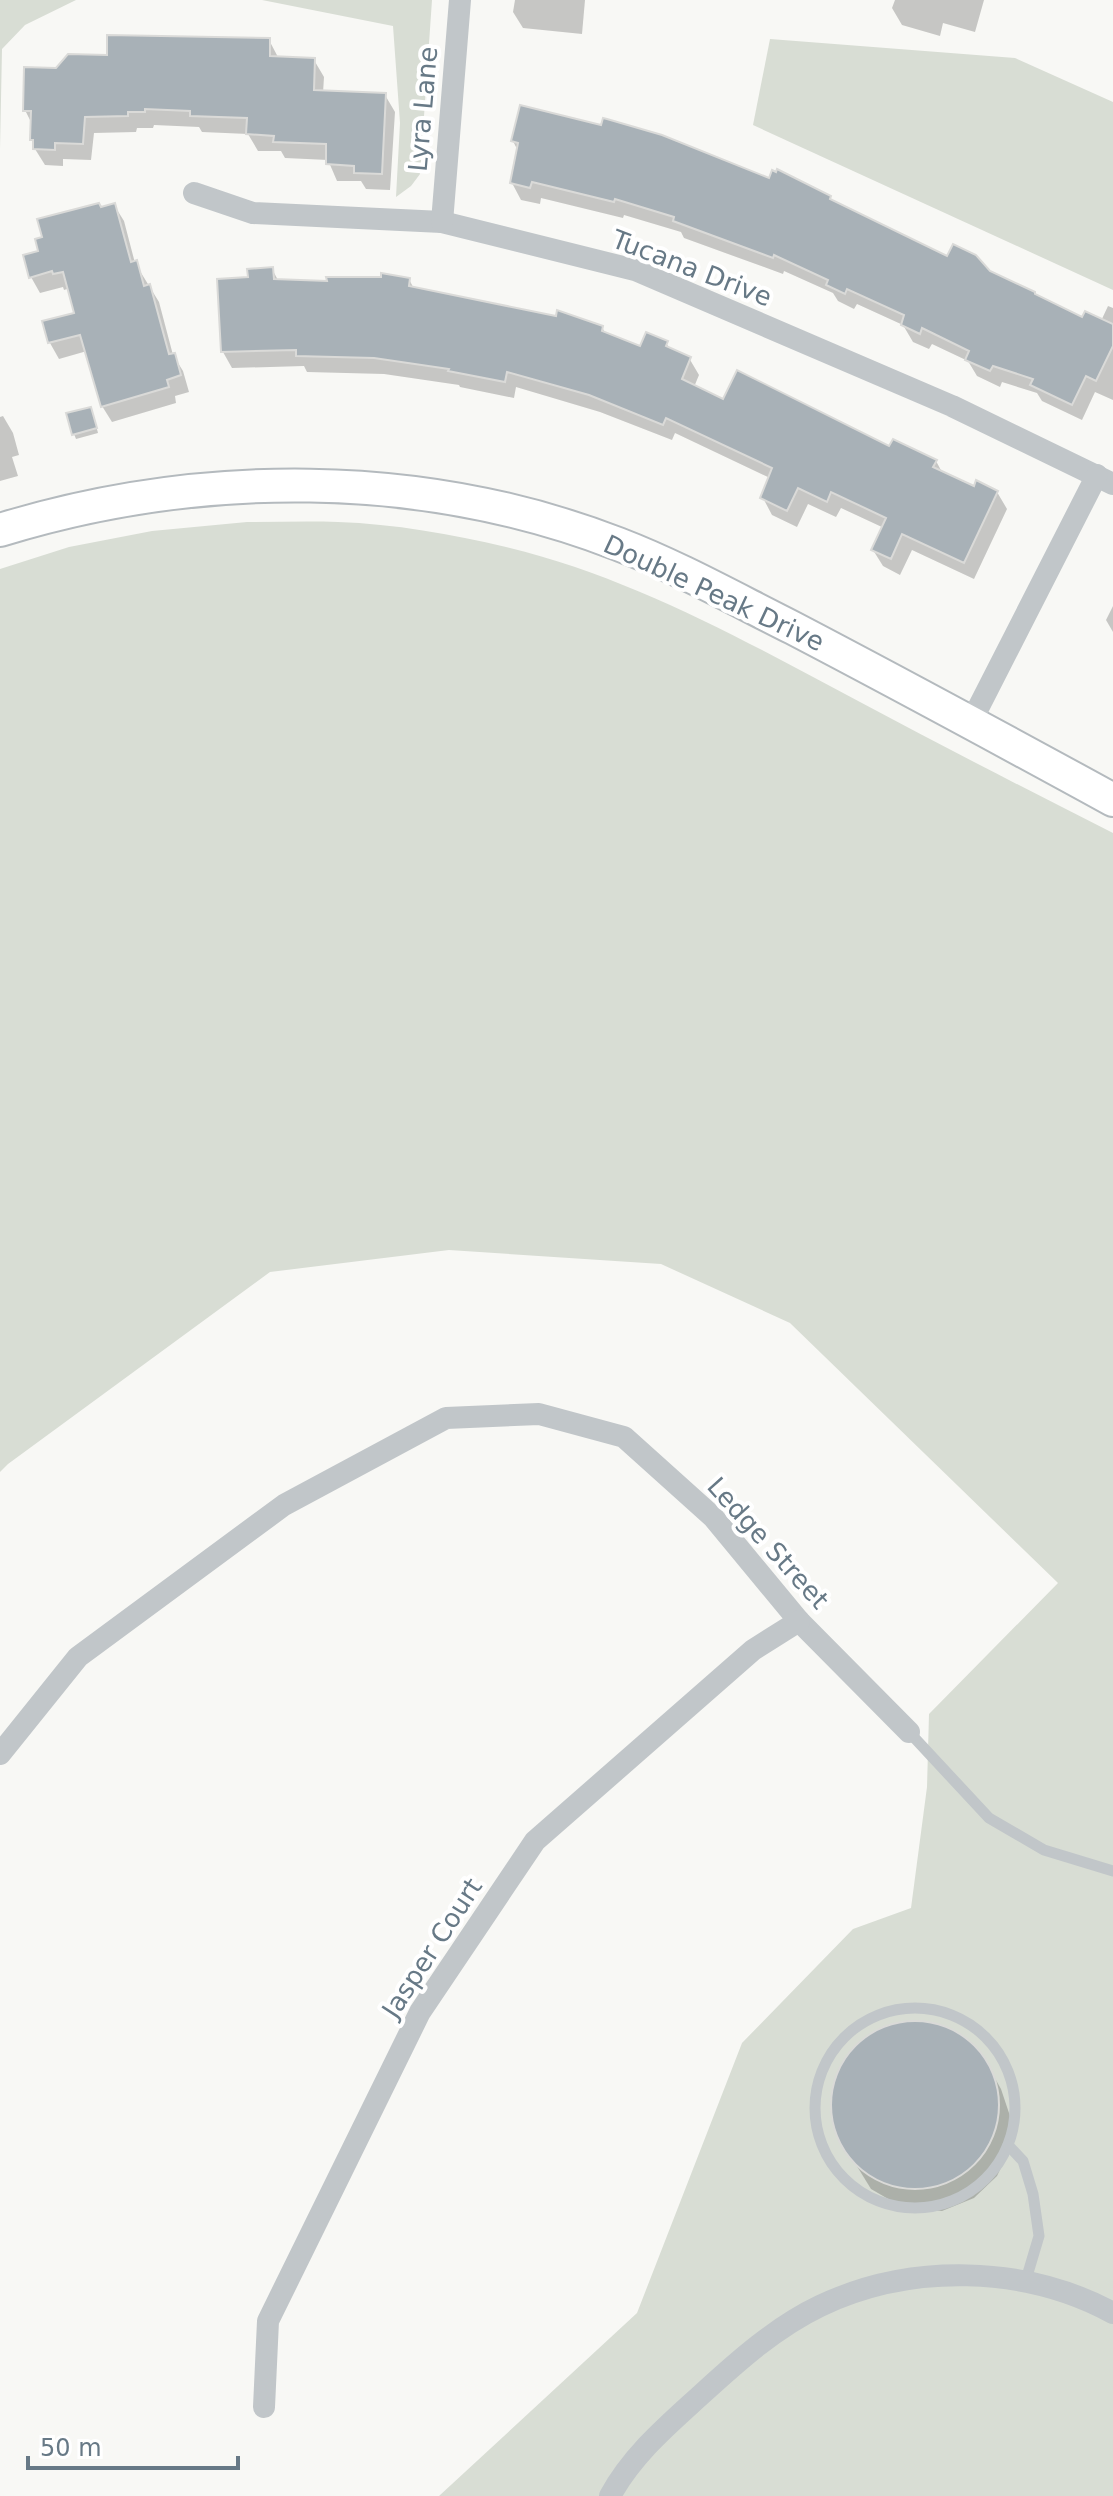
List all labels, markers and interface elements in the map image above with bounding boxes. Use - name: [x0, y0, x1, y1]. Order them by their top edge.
- street label: Lyra Lane: [403, 45, 443, 173]
- street label: Tucana Drive: [607, 223, 776, 312]
- street label: Double Peak Drive: [599, 529, 829, 657]
- street label: Ledge Street: [701, 1471, 835, 1615]
- street label: Jasper Court: [375, 1873, 488, 2025]
- scale bar: [28, 2420, 238, 2470]
- text: 50 m: [40, 2434, 102, 2462]

